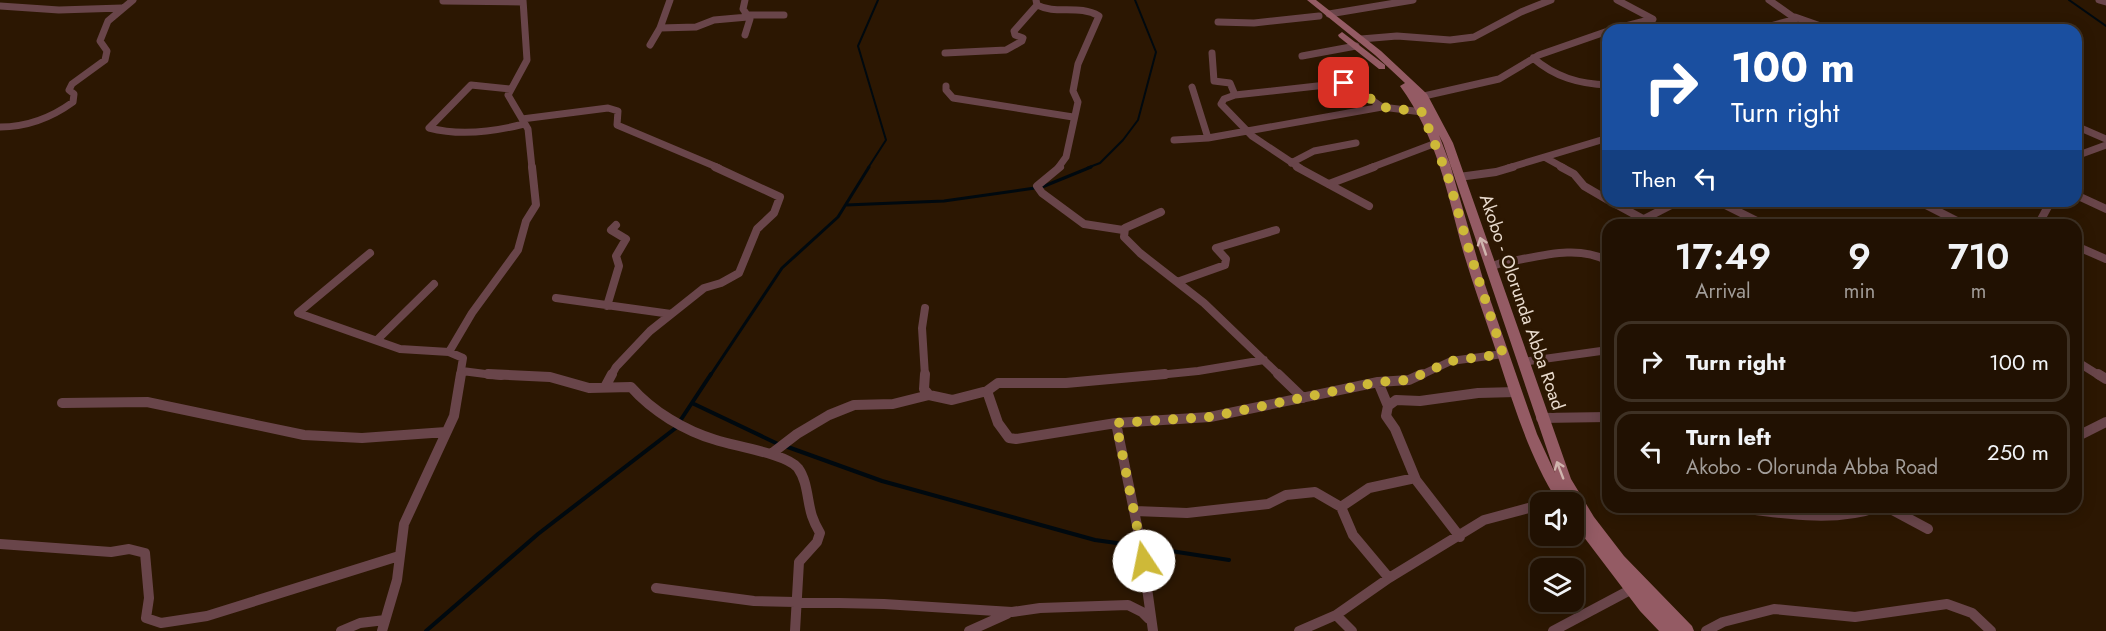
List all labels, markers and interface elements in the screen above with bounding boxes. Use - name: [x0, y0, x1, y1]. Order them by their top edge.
- text: 100 m: [1731, 37, 1855, 98]
- icon: right: [1632, 48, 1710, 126]
- pin: [1318, 57, 1369, 108]
- icon: arrive: [1327, 66, 1360, 99]
- text: Turn right: [1731, 93, 1839, 132]
- icon: left: [1689, 162, 1722, 195]
- text: Then: [1632, 163, 1677, 195]
- street label: Akobo - Olorunda Abba Road: [1473, 191, 1571, 413]
- text: 17:49: [1675, 230, 1771, 282]
- text: 9: [1848, 230, 1871, 282]
- text: 710: [1948, 230, 2009, 282]
- one-way arrow: [1476, 237, 1487, 256]
- text: Arrival: [1695, 277, 1751, 306]
- text: min: [1844, 277, 1875, 306]
- text: m: [1971, 277, 1986, 306]
- icon: right: [1635, 345, 1668, 378]
- text: Turn right: [1686, 346, 1786, 378]
- text: 100 m: [1989, 346, 2049, 378]
- text: Turn left: [1686, 421, 1771, 453]
- icon: left: [1635, 435, 1668, 468]
- text: 250 m: [1987, 436, 2049, 468]
- text: Akobo - Olorunda Abba Road: [1686, 453, 1938, 482]
- one-way arrow: [1554, 461, 1565, 480]
- map controls: [1530, 492, 1584, 612]
- button: sound: [1530, 492, 1584, 546]
- position arrow: [1112, 529, 1176, 593]
- button: layers: [1530, 558, 1584, 612]

